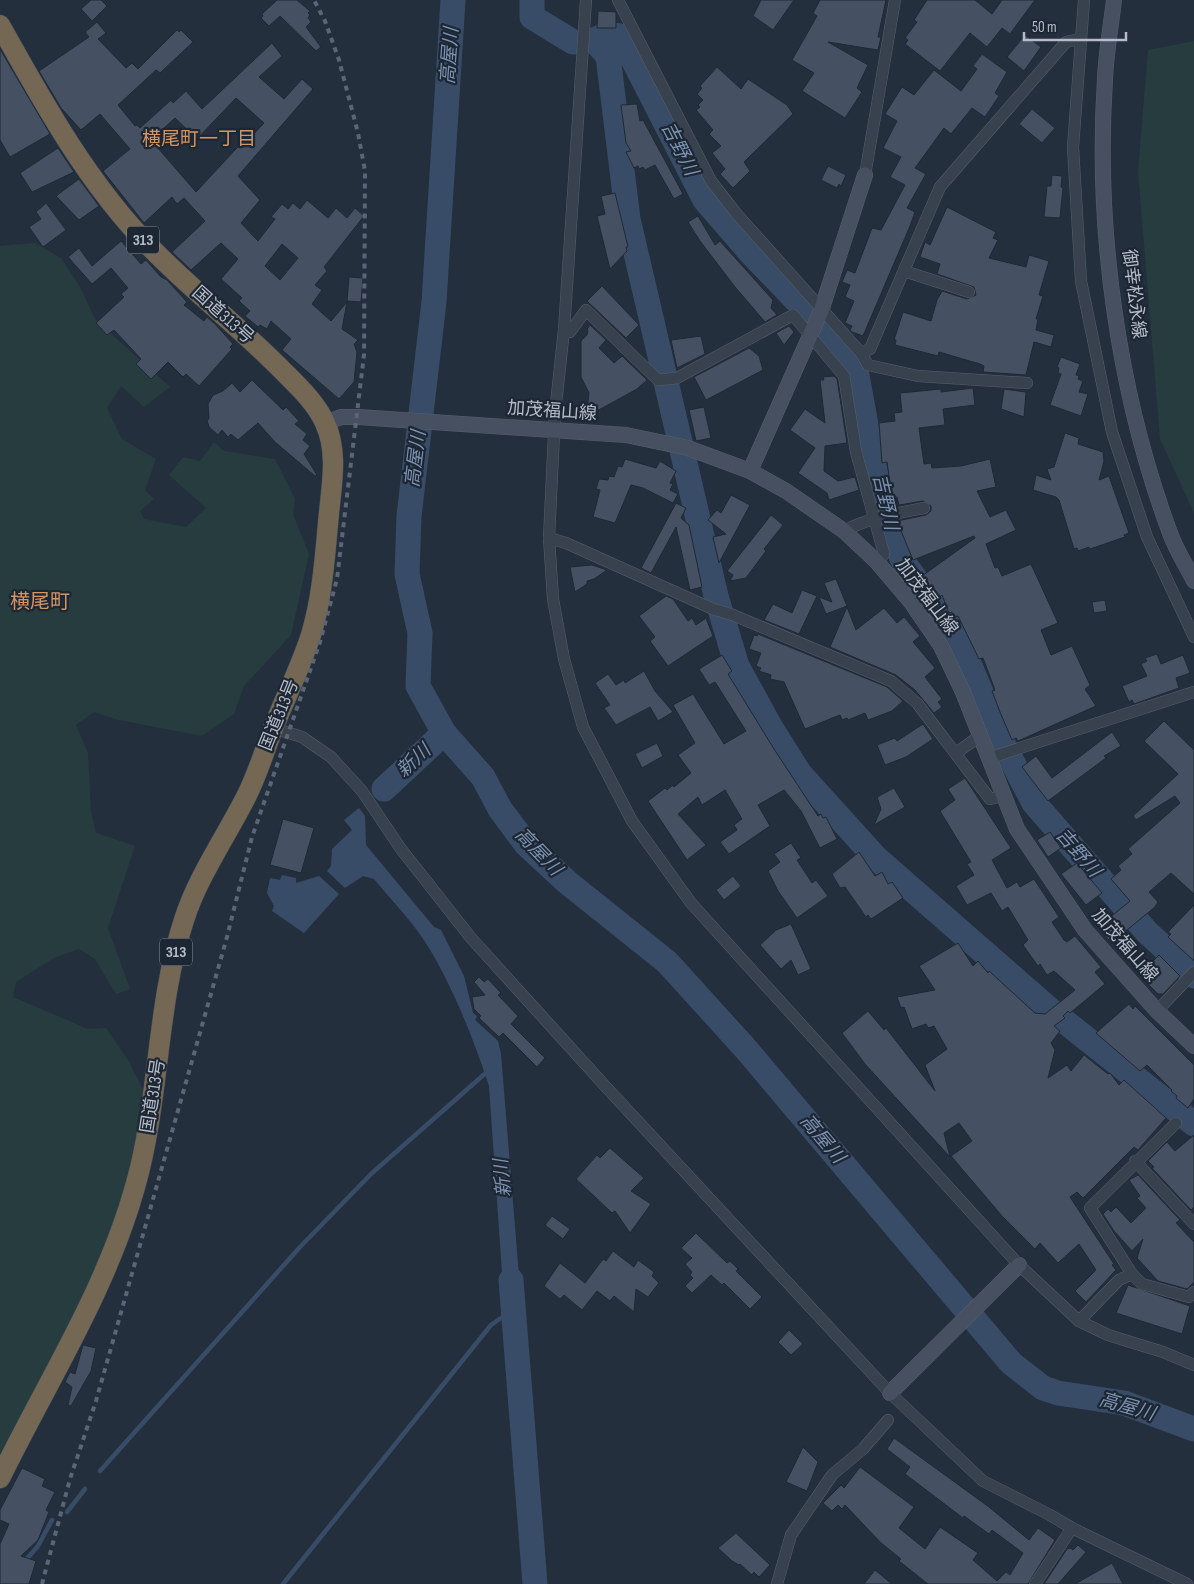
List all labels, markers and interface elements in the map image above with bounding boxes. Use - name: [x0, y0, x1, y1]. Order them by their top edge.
- scale bar: [1024, 10, 1126, 42]
- text: 50 m: [1032, 18, 1057, 37]
- water label: 高屋川: [437, 25, 464, 85]
- water label: 吉野川: [656, 118, 703, 181]
- district label: 横尾町一丁目: [142, 128, 256, 151]
- road number: 313: [127, 226, 159, 254]
- street label: 御幸松永線: [1118, 248, 1150, 340]
- street label: 国道313号: [188, 282, 258, 348]
- street label: 加茂福山線: [506, 397, 598, 425]
- water label: 高屋川: [401, 427, 431, 489]
- water label: 吉野川: [867, 472, 903, 534]
- street label: 加茂福山線: [892, 555, 962, 639]
- district label: 横尾町: [10, 590, 70, 614]
- street label: 国道313号: [255, 676, 303, 754]
- water label: 新川: [392, 738, 437, 782]
- water label: 高屋川: [510, 824, 567, 882]
- water label: 吉野川: [1051, 824, 1107, 884]
- street label: 加茂福山線: [1088, 904, 1162, 986]
- road number: 313: [160, 939, 192, 966]
- street label: 国道313号: [137, 1057, 169, 1135]
- water label: 高屋川: [795, 1110, 850, 1170]
- water label: 新川: [490, 1156, 516, 1198]
- water label: 高屋川: [1096, 1388, 1159, 1426]

